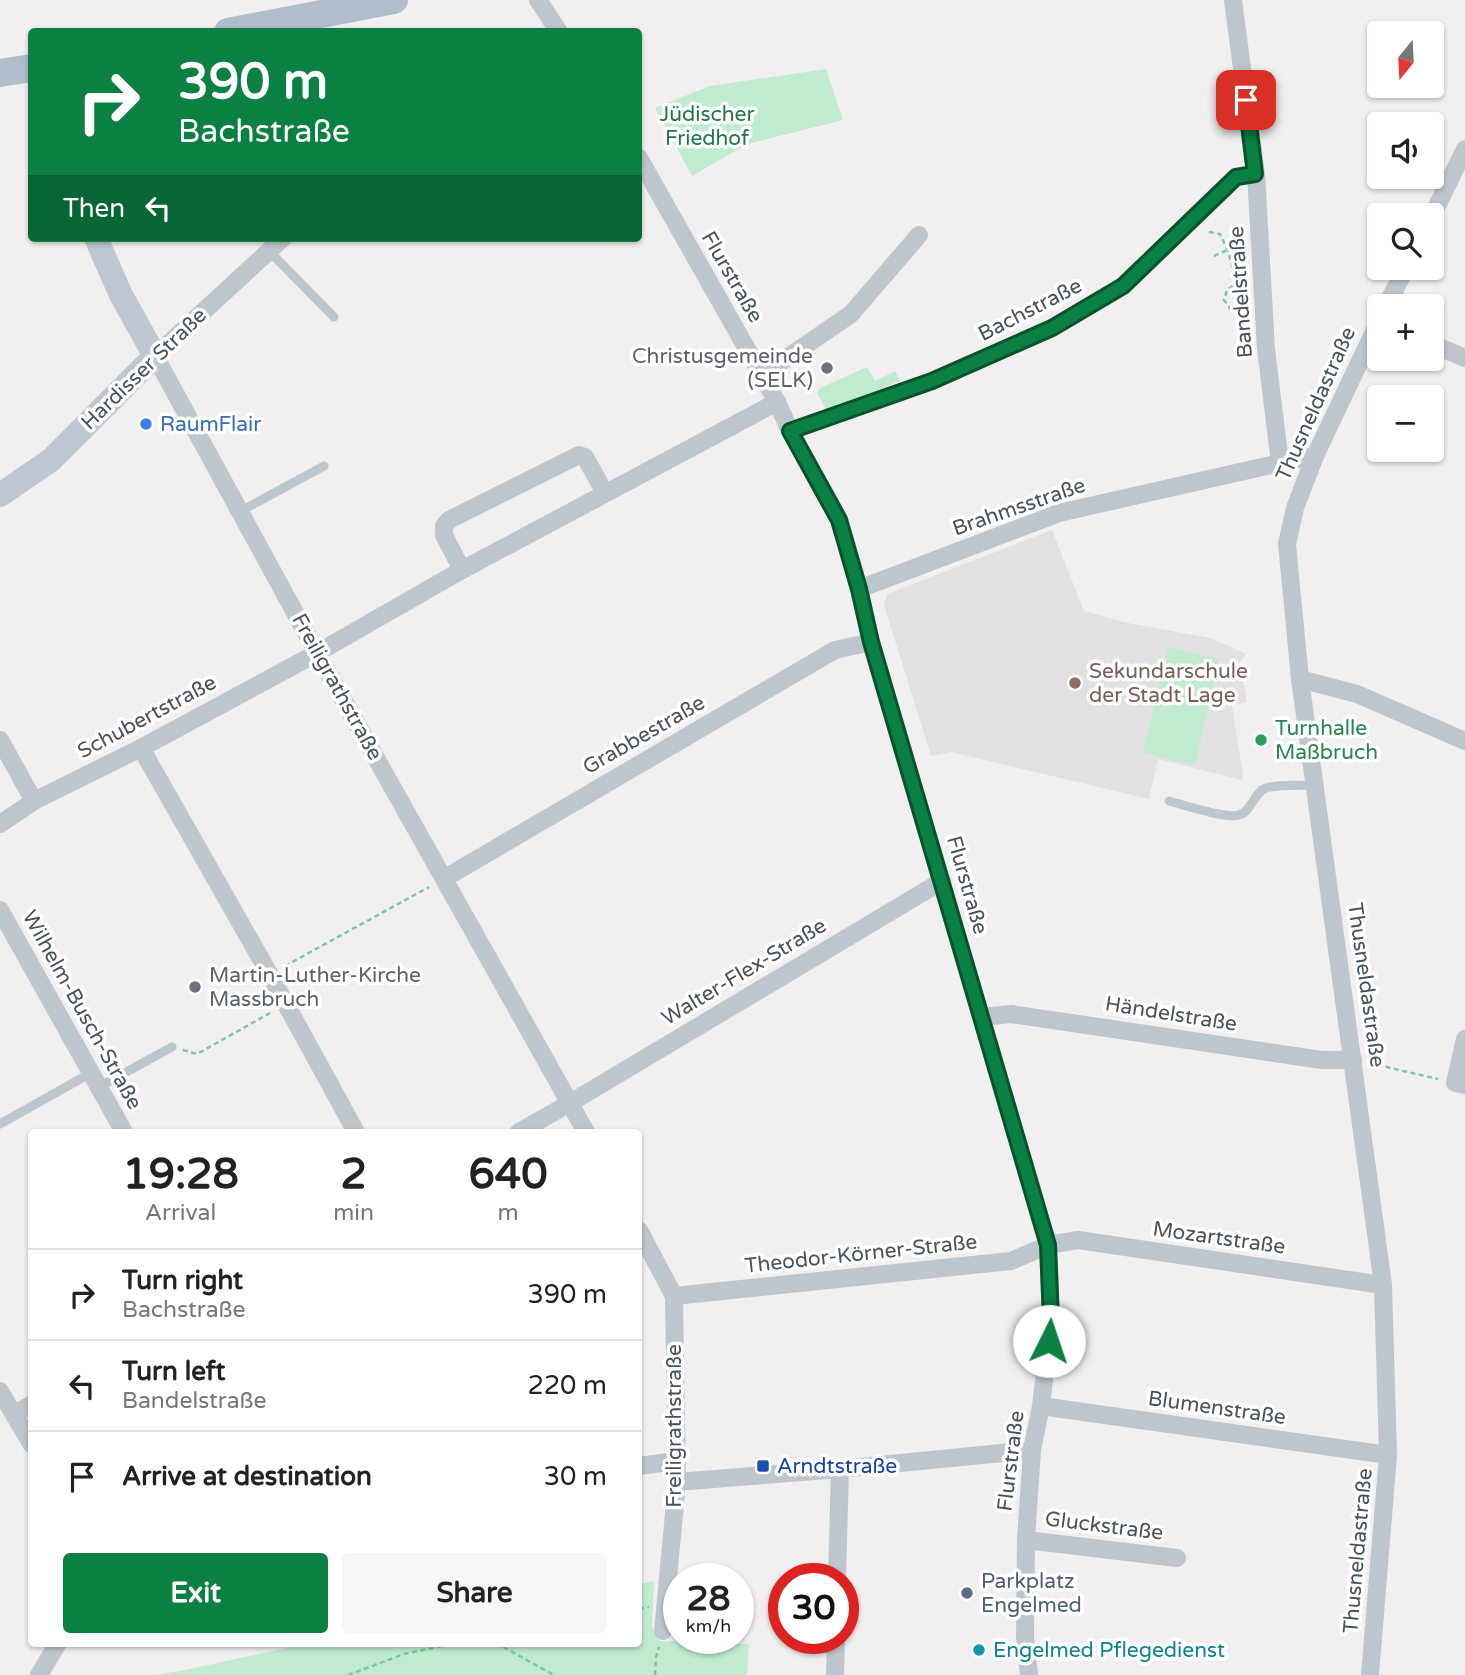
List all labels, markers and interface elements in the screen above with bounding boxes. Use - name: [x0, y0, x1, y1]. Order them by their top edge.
- north arrow: [1367, 21, 1444, 98]
- map controls: [1367, 21, 1444, 462]
- text: 390 m: [178, 53, 328, 112]
- icon: right: [63, 56, 154, 147]
- pin: [1216, 70, 1276, 130]
- icon: arrive: [1227, 81, 1265, 119]
- park label: Jüdischer Friedhof: [659, 102, 755, 151]
- button: sound: [1367, 112, 1444, 189]
- text: Bachstraße: [178, 113, 350, 151]
- icon: left: [139, 189, 177, 227]
- text: Then: [63, 193, 125, 224]
- button: search: [1367, 203, 1444, 280]
- street label: Bandelstraße: [1224, 225, 1258, 359]
- street label: Flurstraße: [696, 227, 768, 327]
- street label: Bachstraße: [974, 273, 1086, 347]
- button: +: [1367, 294, 1444, 371]
- street label: Hardisser Straße: [76, 303, 212, 435]
- street label: Thusneldastraße: [1271, 323, 1361, 485]
- place label: Christusgemeinde (SELK): [632, 344, 813, 393]
- marker: Christusgemeinde (SELK): [819, 360, 835, 376]
- button: −: [1367, 385, 1444, 462]
- place label: RaumFlair: [160, 412, 261, 437]
- marker: RaumFlair: [138, 416, 154, 432]
- street label: Brahmsstraße: [949, 473, 1089, 541]
- street label: Freiligrathstraße: [286, 609, 388, 765]
- place label: Sekundarschule der Stadt Lage: [1089, 659, 1248, 708]
- street label: Schubertstraße: [73, 670, 221, 764]
- marker: Sekundarschule der Stadt Lage: [1067, 675, 1083, 691]
- street label: Grabbestraße: [579, 690, 710, 780]
- place label: Turnhalle Maßbruch: [1275, 716, 1378, 765]
- marker: Turnhalle Maßbruch: [1253, 732, 1269, 748]
- street label: Flurstraße: [941, 833, 993, 937]
- street label: Thusneldastraße: [1342, 901, 1390, 1069]
- street label: Wilhelm-Busch-Straße: [17, 906, 147, 1114]
- street label: Walter-Flex-Straße: [657, 913, 831, 1031]
- place label: Martin-Luther-Kirche Massbruch: [209, 963, 421, 1012]
- marker: Martin-Luther-Kirche Massbruch: [187, 979, 203, 995]
- street label: Händelstraße: [1103, 991, 1239, 1037]
- text: 19:28: [122, 1149, 239, 1200]
- text: 2: [340, 1149, 367, 1200]
- text: 640: [468, 1149, 548, 1200]
- text: Arrival: [145, 1199, 216, 1227]
- text: min: [333, 1199, 374, 1227]
- text: m: [497, 1199, 519, 1227]
- street label: Mozartstraße: [1151, 1216, 1287, 1260]
- street label: Theodor-Körner-Straße: [744, 1229, 979, 1279]
- text: Turn right: [122, 1265, 243, 1296]
- icon: right: [63, 1276, 101, 1314]
- text: 390 m: [527, 1279, 607, 1310]
- text: Bachstraße: [122, 1296, 246, 1324]
- position arrow: [1012, 1304, 1086, 1378]
- street label: Freiligrathstraße: [662, 1344, 687, 1508]
- text: Turn left: [122, 1356, 225, 1387]
- icon: left: [63, 1367, 101, 1405]
- text: 220 m: [527, 1370, 607, 1401]
- street label: Blumenstraße: [1146, 1386, 1288, 1430]
- text: Bandelstraße: [122, 1387, 267, 1415]
- street label: Flurstraße: [992, 1409, 1030, 1513]
- place label: Arndtstraße: [777, 1454, 897, 1479]
- icon: arrive: [63, 1458, 101, 1496]
- marker: Arndtstraße: [755, 1458, 771, 1474]
- text: Arrive at destination: [122, 1461, 372, 1492]
- text: 30 m: [544, 1461, 607, 1492]
- street label: Thusneldastraße: [1338, 1467, 1378, 1635]
- street label: Gluckstraße: [1043, 1506, 1165, 1546]
- button: Exit: [63, 1553, 328, 1633]
- button: Share: [342, 1553, 607, 1633]
- speed limit sign: 30: [768, 1563, 859, 1654]
- place label: Parkplatz Engelmed: [981, 1569, 1082, 1618]
- text: 28: [687, 1578, 730, 1620]
- marker: Parkplatz Engelmed: [959, 1585, 975, 1601]
- text: km/h: [686, 1615, 731, 1637]
- place label: Engelmed Pflegedienst: [993, 1638, 1225, 1663]
- marker: Engelmed Pflegedienst: [971, 1642, 987, 1658]

